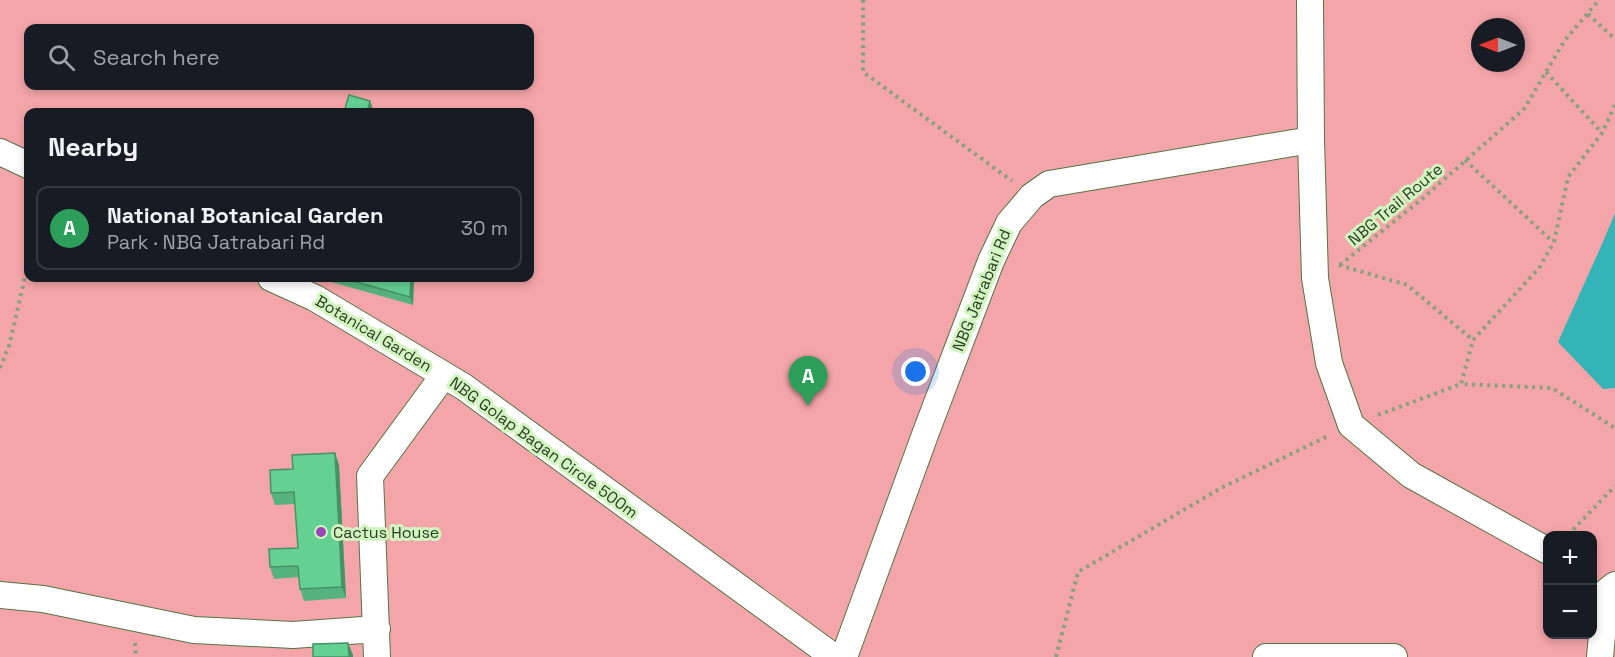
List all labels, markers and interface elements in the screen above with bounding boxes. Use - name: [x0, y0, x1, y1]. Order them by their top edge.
- north arrow: [1471, 18, 1525, 72]
- search box: [24, 24, 534, 90]
- icon: search: [45, 41, 78, 74]
- text: Search here: [93, 43, 220, 71]
- text: Nearby: [48, 130, 138, 164]
- street label: NBG Trail Route: [1344, 159, 1447, 250]
- text: National Botanical Garden: [107, 201, 384, 229]
- text: A: [63, 215, 76, 241]
- text: 30 m: [461, 215, 508, 241]
- street label: NBG Jatrabari Rd: [947, 226, 1016, 354]
- text: Park · NBG Jatrabari Rd: [107, 229, 325, 255]
- street label: Botanical Garden: [312, 290, 436, 376]
- pin: A: [788, 356, 828, 406]
- your location: [901, 357, 930, 386]
- street label: NBG Golap Bagan Circle 500m: [445, 372, 642, 523]
- place label: Cactus House: [333, 522, 439, 543]
- marker: Cactus House: [314, 525, 328, 539]
- map controls: [1543, 531, 1597, 639]
- button: +: [1543, 531, 1597, 585]
- button: −: [1543, 585, 1597, 639]

